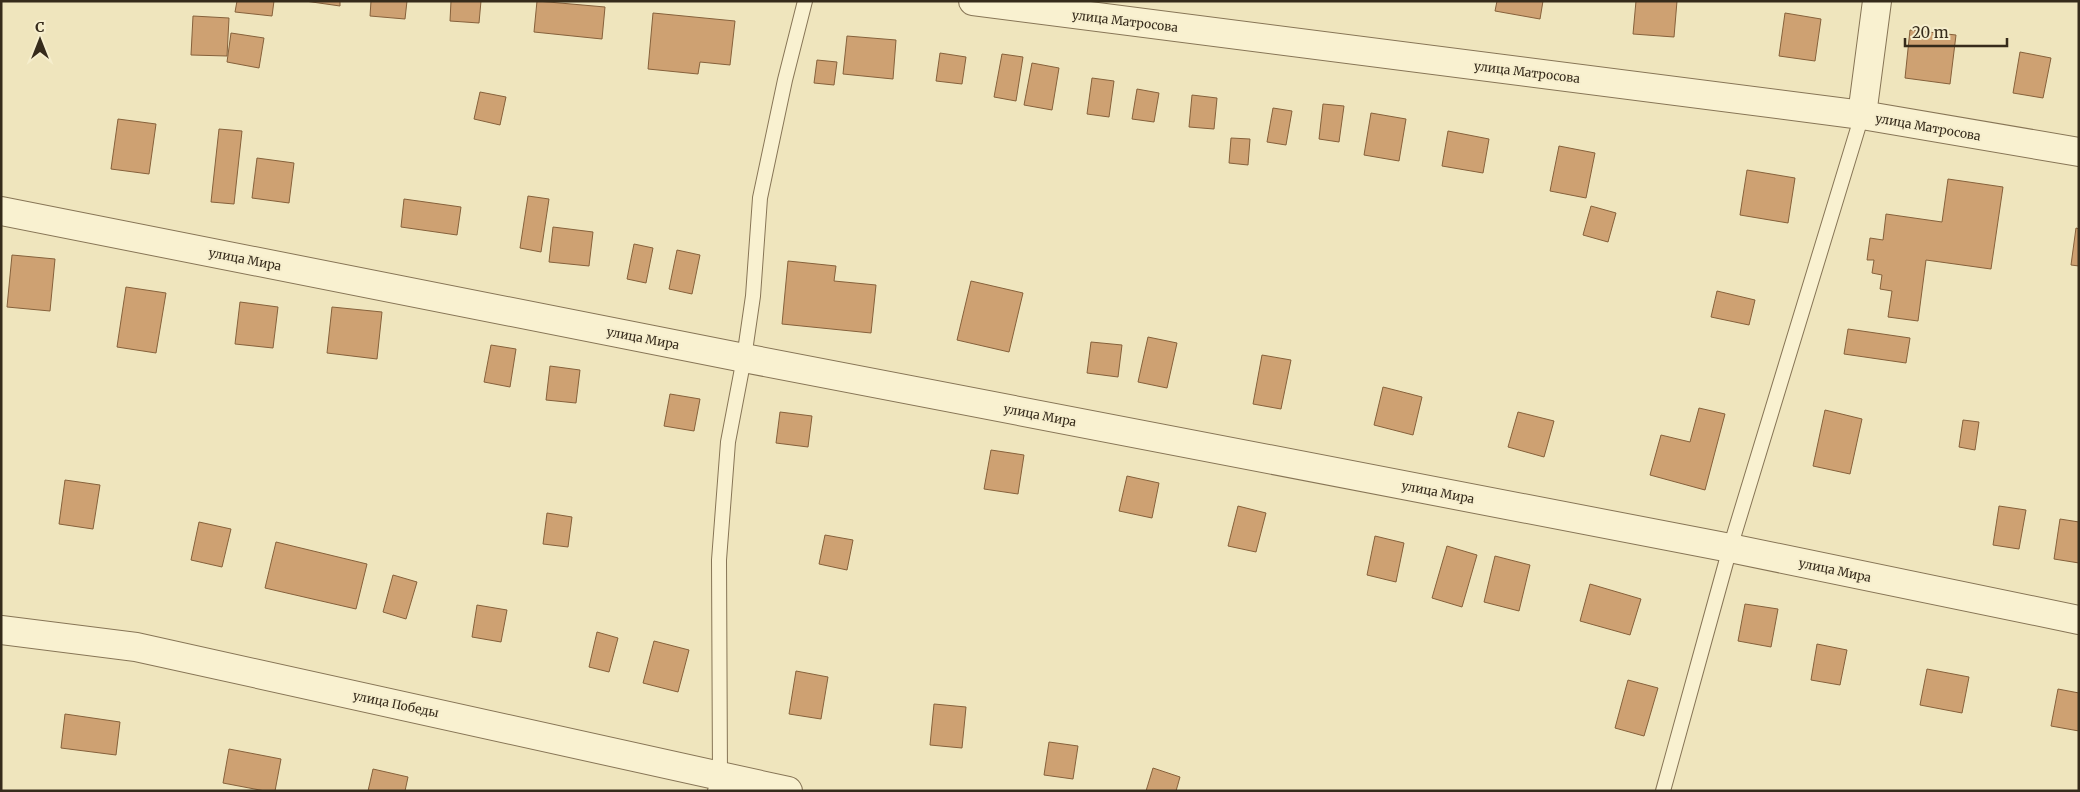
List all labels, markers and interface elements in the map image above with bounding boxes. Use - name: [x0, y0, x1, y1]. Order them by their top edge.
- street label: улица Матросова: [1071, 7, 1179, 35]
- north arrow: [15, 15, 65, 65]
- scale bar: [1905, 15, 2008, 47]
- text: С: [35, 18, 45, 36]
- text: 20 m: [1912, 23, 1949, 42]
- street label: улица Матросова: [1473, 58, 1581, 86]
- street label: улица Матросова: [1874, 110, 1982, 144]
- street label: улица Мира: [207, 245, 283, 273]
- street label: улица Мира: [605, 324, 681, 352]
- street label: улица Мира: [1002, 401, 1078, 429]
- street label: улица Мира: [1400, 478, 1476, 506]
- street label: улица Мира: [1797, 555, 1873, 585]
- street label: улица Победы: [352, 688, 440, 720]

